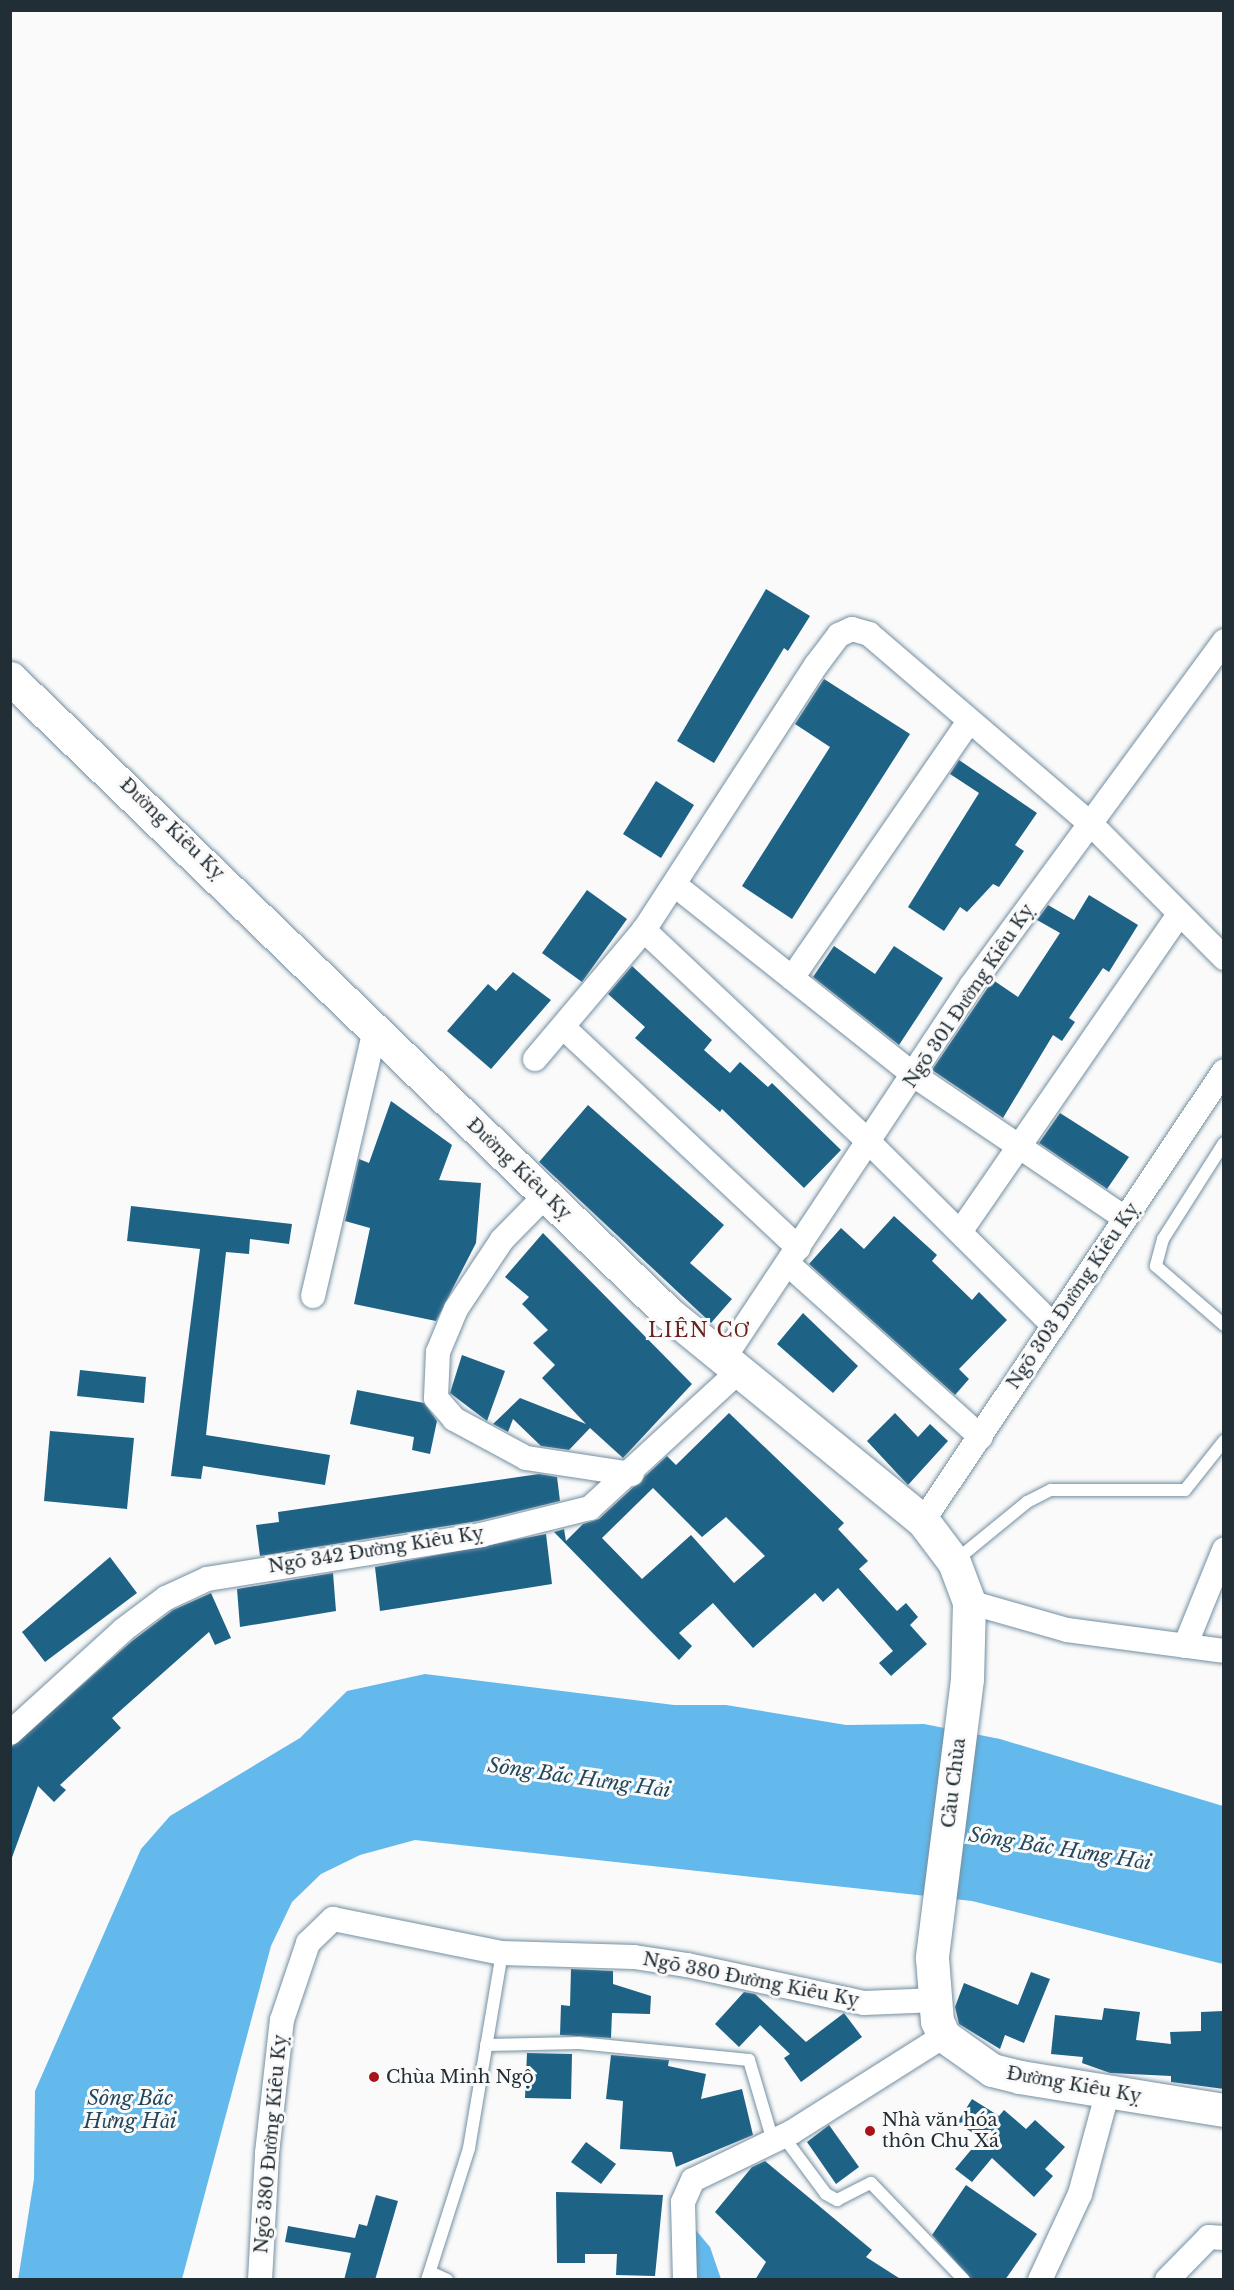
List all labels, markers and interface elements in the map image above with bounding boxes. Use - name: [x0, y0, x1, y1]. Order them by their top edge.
- street label: Đường Kiêu Kỵ: [115, 774, 229, 884]
- street label: Ngõ 301 Đường Kiêu Kỵ: [899, 900, 1039, 1092]
- street label: Đường Kiêu Kỵ: [462, 1114, 576, 1224]
- street label: Ngõ 303 Đường Kiêu Kỵ: [1002, 1199, 1144, 1393]
- district label: LIÊN CƠ: [648, 1318, 750, 1342]
- street label: Ngõ 342 Đường Kiêu Kỵ: [267, 1522, 485, 1578]
- street label: Cầu Chùa: [938, 1737, 970, 1829]
- water label: Sông Bắc Hưng Hải: [486, 1753, 672, 1803]
- water label: Sông Bắc Hưng Hải: [967, 1823, 1153, 1875]
- street label: Ngõ 380 Đường Kiêu Kỵ: [641, 1948, 861, 2012]
- street label: Ngõ 380 Đường Kiêu Kỵ: [251, 2033, 291, 2255]
- street label: Đường Kiêu Kỵ: [1005, 2062, 1143, 2108]
- place label: Chùa Minh Ngộ: [386, 2066, 534, 2088]
- marker: Chùa Minh Ngộ: [367, 2070, 381, 2084]
- water label: Sông Bắc Hưng Hải: [83, 2086, 177, 2133]
- place label: Nhà văn hóa thôn Chu Xá: [882, 2110, 999, 2152]
- marker: Nhà văn hóa thôn Chu Xá: [863, 2124, 877, 2138]

